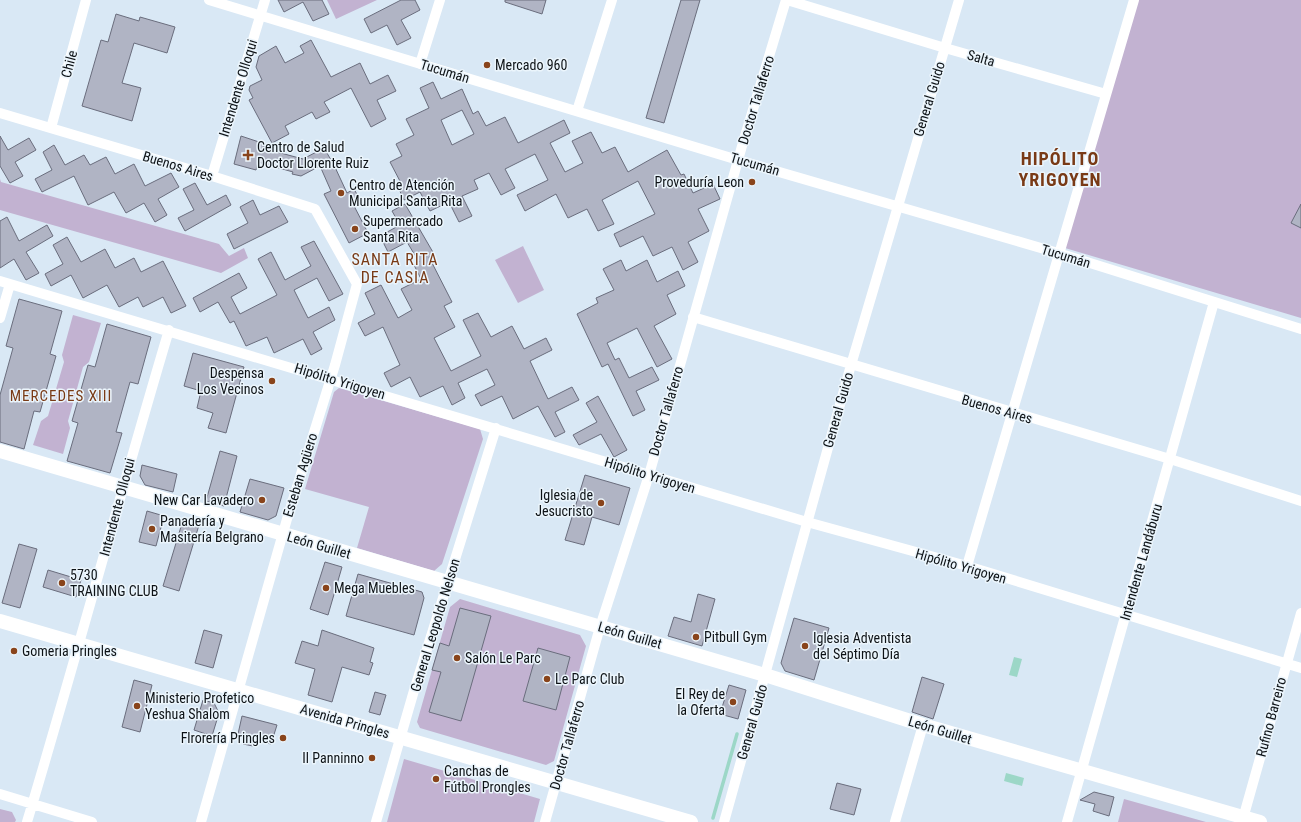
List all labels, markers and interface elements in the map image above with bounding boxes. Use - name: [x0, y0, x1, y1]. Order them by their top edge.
- street label: Intendente Olloqui: [216, 37, 260, 139]
- street label: Salta: [965, 46, 997, 70]
- street label: Chile: [58, 48, 80, 79]
- street label: Doctor Tallaferro: [735, 54, 777, 146]
- street label: Tucumán: [418, 56, 472, 86]
- place label: Mercado 960: [495, 57, 567, 73]
- marker: Mercado 960: [482, 60, 492, 70]
- street label: General Guido: [910, 60, 948, 138]
- place label: Centro de Salud Doctor Llorente Ruiz: [257, 139, 369, 171]
- street label: Buenos Aires: [141, 148, 215, 184]
- district label: HIPÓLITO YRIGOYEN: [1018, 148, 1102, 190]
- marker: Centro de Salud Doctor Llorente Ruiz: [242, 149, 254, 161]
- street label: Tucumán: [728, 149, 782, 179]
- place label: Proveduría Leon: [655, 174, 744, 190]
- place label: Centro de Atención Municipal Santa Rita: [349, 177, 462, 209]
- marker: Proveduría Leon: [747, 177, 757, 187]
- marker: Centro de Atención Municipal Santa Rita: [336, 188, 346, 198]
- place label: Supermercado Santa Rita: [363, 213, 443, 245]
- marker: Supermercado Santa Rita: [350, 224, 360, 234]
- street label: Tucumán: [1039, 241, 1093, 271]
- district label: SANTA RITA DE CASIA: [351, 250, 439, 287]
- street label: Hipólito Yrigoyen: [293, 360, 387, 402]
- street label: Doctor Tallaferro: [646, 364, 686, 458]
- place label: Despensa Los Vecinos: [197, 365, 264, 397]
- street label: General Guido: [820, 371, 856, 449]
- marker: Despensa Los Vecinos: [267, 376, 277, 386]
- district label: MERCEDES XIII: [10, 387, 112, 405]
- street label: Buenos Aires: [960, 391, 1034, 427]
- street label: Esteban Agüero: [280, 431, 320, 519]
- street label: Hipólito Yrigoyen: [603, 454, 697, 496]
- street label: Intendente Olloqui: [96, 456, 138, 558]
- place label: Iglesia de Jesucristo: [535, 487, 593, 519]
- place label: New Car Lavadero: [154, 492, 254, 508]
- marker: New Car Lavadero: [257, 495, 267, 505]
- marker: Iglesia de Jesucristo: [596, 498, 606, 508]
- street label: Intendente Landáburu: [1117, 502, 1165, 622]
- place label: Panadería y Masitería Belgrano: [160, 513, 264, 545]
- marker: Panadería y Masitería Belgrano: [147, 524, 157, 534]
- street label: León Guillet: [285, 528, 353, 562]
- street label: Hipólito Yrigoyen: [914, 545, 1008, 587]
- street label: General Leopoldo Nelson: [407, 556, 463, 694]
- place label: 5730 TRAINING CLUB: [70, 567, 158, 599]
- marker: 5730 TRAINING CLUB: [57, 578, 67, 588]
- place label: Mega Muebles: [334, 580, 415, 596]
- marker: Mega Muebles: [321, 583, 331, 593]
- street label: León Guillet: [596, 618, 664, 652]
- place label: Pitbull Gym: [704, 629, 767, 645]
- place label: Iglesia Adventista del Séptimo Día: [813, 630, 912, 662]
- marker: Pitbull Gym: [691, 632, 701, 642]
- marker: Iglesia Adventista del Séptimo Día: [800, 641, 810, 651]
- place label: Gomeria Pringles: [22, 643, 117, 659]
- marker: Gomeria Pringles: [9, 646, 19, 656]
- place label: Salón Le Parc: [465, 650, 541, 666]
- marker: Salón Le Parc: [452, 653, 462, 663]
- place label: Le Parc Club: [555, 671, 625, 687]
- marker: Le Parc Club: [542, 674, 552, 684]
- street label: Rufino Barreiro: [1253, 675, 1289, 759]
- street label: General Guido: [734, 683, 770, 761]
- place label: El Rey de la Oferta: [675, 686, 725, 718]
- place label: Ministerio Profetico Yeshua Shalom: [145, 690, 254, 722]
- marker: El Rey de la Oferta: [728, 697, 738, 707]
- street label: Doctor Tallaferro: [547, 698, 587, 792]
- marker: Ministerio Profetico Yeshua Shalom: [132, 701, 142, 711]
- street label: Avenida Pringles: [299, 701, 391, 741]
- street label: León Guillet: [906, 713, 974, 747]
- place label: Flrorería Pringles: [181, 730, 275, 746]
- marker: Flrorería Pringles: [278, 733, 288, 743]
- place label: Il Panninno: [302, 750, 364, 766]
- marker: Il Panninno: [367, 753, 377, 763]
- place label: Canchas de Fútbol Prongles: [444, 763, 531, 795]
- marker: Canchas de Fútbol Prongles: [431, 774, 441, 784]

